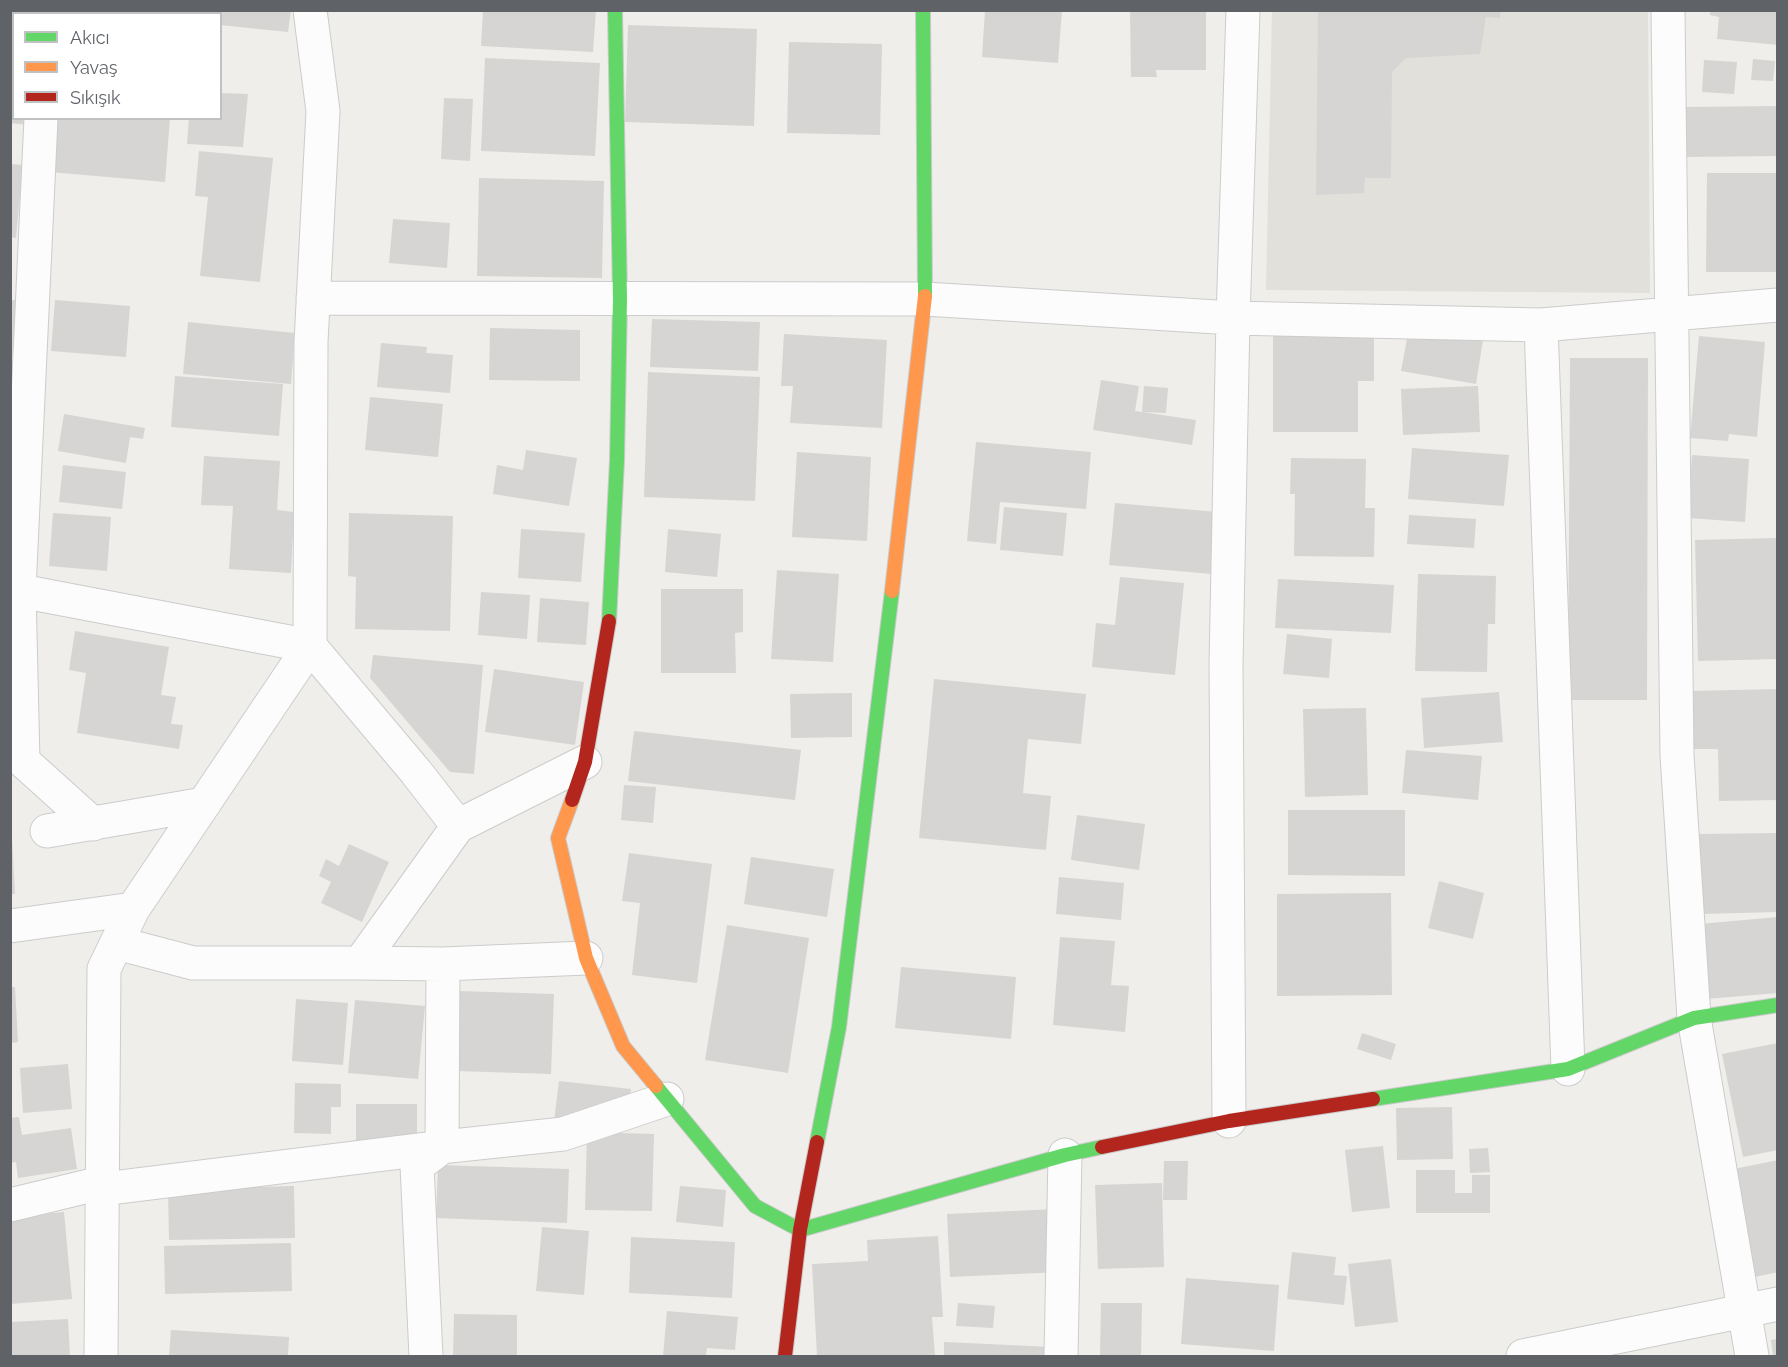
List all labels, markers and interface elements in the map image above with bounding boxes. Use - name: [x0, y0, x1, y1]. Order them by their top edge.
- legend: [12, 12, 222, 120]
- text: Akıcı: [70, 27, 109, 48]
- text: Yavaş: [70, 57, 117, 78]
- text: Sıkışık: [70, 87, 120, 108]

